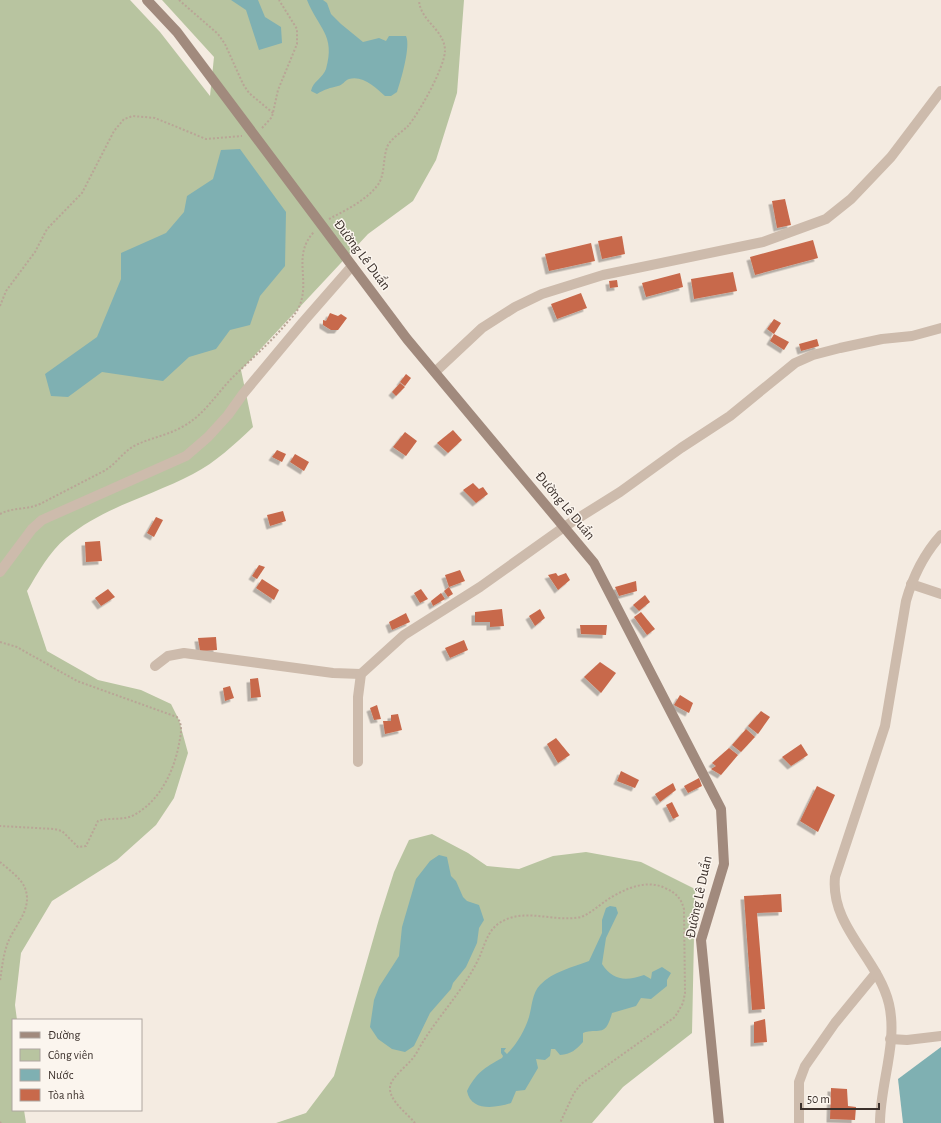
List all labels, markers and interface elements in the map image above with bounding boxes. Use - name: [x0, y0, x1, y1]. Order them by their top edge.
- street label: Đường Lê Duẩn: [331, 216, 395, 293]
- street label: Đường Lê Duẩn: [533, 468, 599, 543]
- street label: Đường Lê Duẩn: [681, 854, 715, 940]
- legend: [12, 1019, 142, 1111]
- text: Đường: [48, 1029, 81, 1041]
- text: Công viên: [48, 1049, 94, 1061]
- text: Nước: [48, 1069, 74, 1081]
- scale bar: [801, 1085, 879, 1111]
- text: Tòa nhà: [48, 1089, 85, 1101]
- text: 50 m: [807, 1093, 830, 1105]

